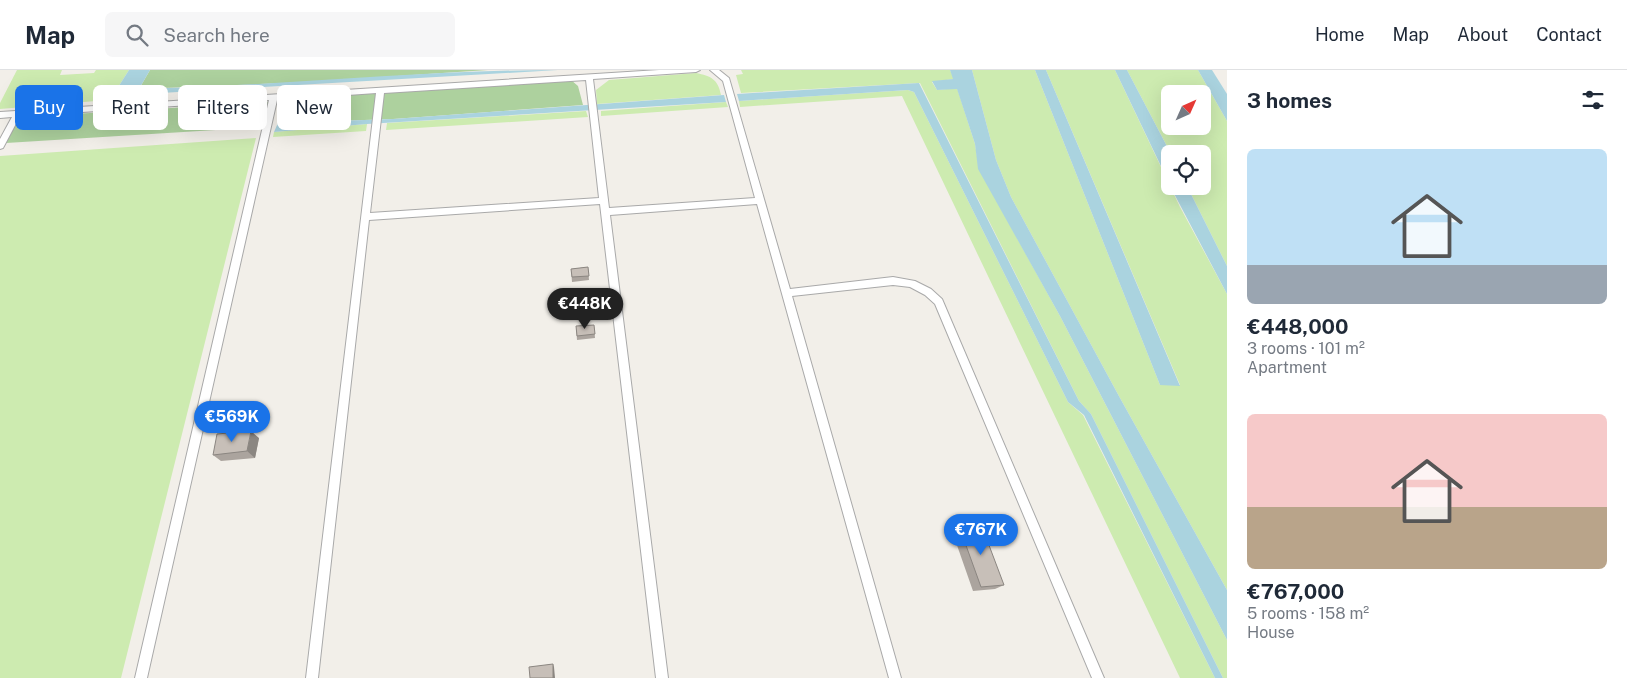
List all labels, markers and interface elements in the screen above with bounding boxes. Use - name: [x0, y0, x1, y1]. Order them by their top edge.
- search box: [105, 12, 455, 57]
- text: Map: [25, 21, 75, 49]
- icon: search: [123, 21, 151, 49]
- text: Search here: [163, 24, 270, 46]
- text: Home: [1315, 24, 1365, 45]
- text: Map: [1393, 24, 1429, 45]
- text: About: [1457, 24, 1508, 45]
- text: Contact: [1536, 24, 1602, 45]
- chip: Buy: [15, 85, 83, 130]
- chip: Rent: [93, 85, 168, 130]
- chip: Filters: [178, 85, 267, 130]
- chip: New: [277, 85, 351, 130]
- north arrow: [1161, 85, 1211, 135]
- map controls: [1161, 85, 1211, 195]
- icon: filters: [1579, 86, 1607, 114]
- text: 3 homes: [1247, 88, 1332, 113]
- button: locate: [1161, 145, 1211, 195]
- icon: home: [1382, 181, 1472, 271]
- pin: €448K: [550, 288, 620, 330]
- text: €448K: [558, 294, 612, 313]
- text: €448,000: [1247, 314, 1349, 339]
- text: 3 rooms · 101 m²: [1247, 339, 1365, 358]
- text: Apartment: [1247, 358, 1327, 377]
- pin: €569K: [197, 400, 267, 443]
- text: €569K: [205, 407, 259, 426]
- icon: home: [1382, 446, 1472, 536]
- pin: €767K: [946, 514, 1016, 556]
- text: €767K: [955, 520, 1007, 539]
- text: €767,000: [1247, 579, 1344, 604]
- text: 5 rooms · 158 m²: [1247, 604, 1369, 623]
- text: House: [1247, 623, 1295, 642]

